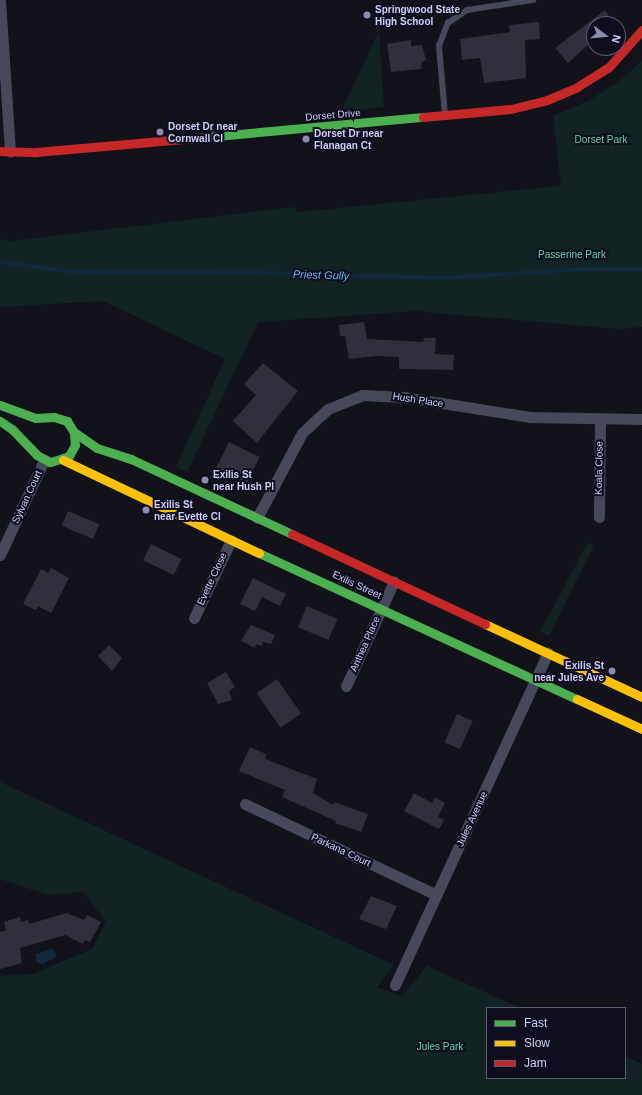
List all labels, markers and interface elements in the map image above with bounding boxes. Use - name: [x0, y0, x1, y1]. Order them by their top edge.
- place label: Springwood State High School: [375, 3, 460, 26]
- marker: Springwood State High School: [362, 10, 372, 20]
- north arrow: [586, 16, 626, 56]
- text: N: [610, 34, 623, 45]
- street label: Dorset Drive: [305, 107, 361, 123]
- place label: Dorset Dr near Cornwall Cl: [168, 120, 237, 144]
- marker: Dorset Dr near Cornwall Cl: [155, 127, 165, 137]
- place label: Dorset Dr near Flanagan Ct: [314, 127, 383, 150]
- marker: Dorset Dr near Flanagan Ct: [301, 134, 311, 144]
- park label: Dorset Park: [575, 134, 627, 146]
- park label: Passerine Park: [538, 249, 606, 261]
- water label: Priest Gully: [293, 267, 349, 283]
- street label: Hush Place: [392, 390, 444, 410]
- street label: Koala Close: [593, 441, 605, 495]
- place label: Exilis St near Hush Pl: [213, 468, 274, 492]
- street label: Sylvan Court: [9, 469, 45, 525]
- marker: Exilis St near Hush Pl: [200, 475, 210, 485]
- place label: Exilis St near Evette Cl: [154, 498, 221, 522]
- marker: Exilis St near Evette Cl: [141, 505, 151, 515]
- street label: Evette Close: [195, 551, 229, 607]
- street label: Exilis Street: [331, 568, 383, 602]
- street label: Anthea Place: [347, 614, 383, 674]
- place label: Exilis St near Jules Ave: [534, 659, 604, 682]
- marker: Exilis St near Jules Ave: [607, 666, 617, 676]
- street label: Jules Avenue: [454, 789, 490, 849]
- street label: Parkana Court: [309, 831, 373, 869]
- legend: [486, 1007, 626, 1079]
- text: Fast: [524, 1016, 547, 1030]
- text: Slow: [524, 1036, 550, 1050]
- park label: Jules Park: [417, 1041, 463, 1053]
- text: Jam: [524, 1056, 547, 1070]

